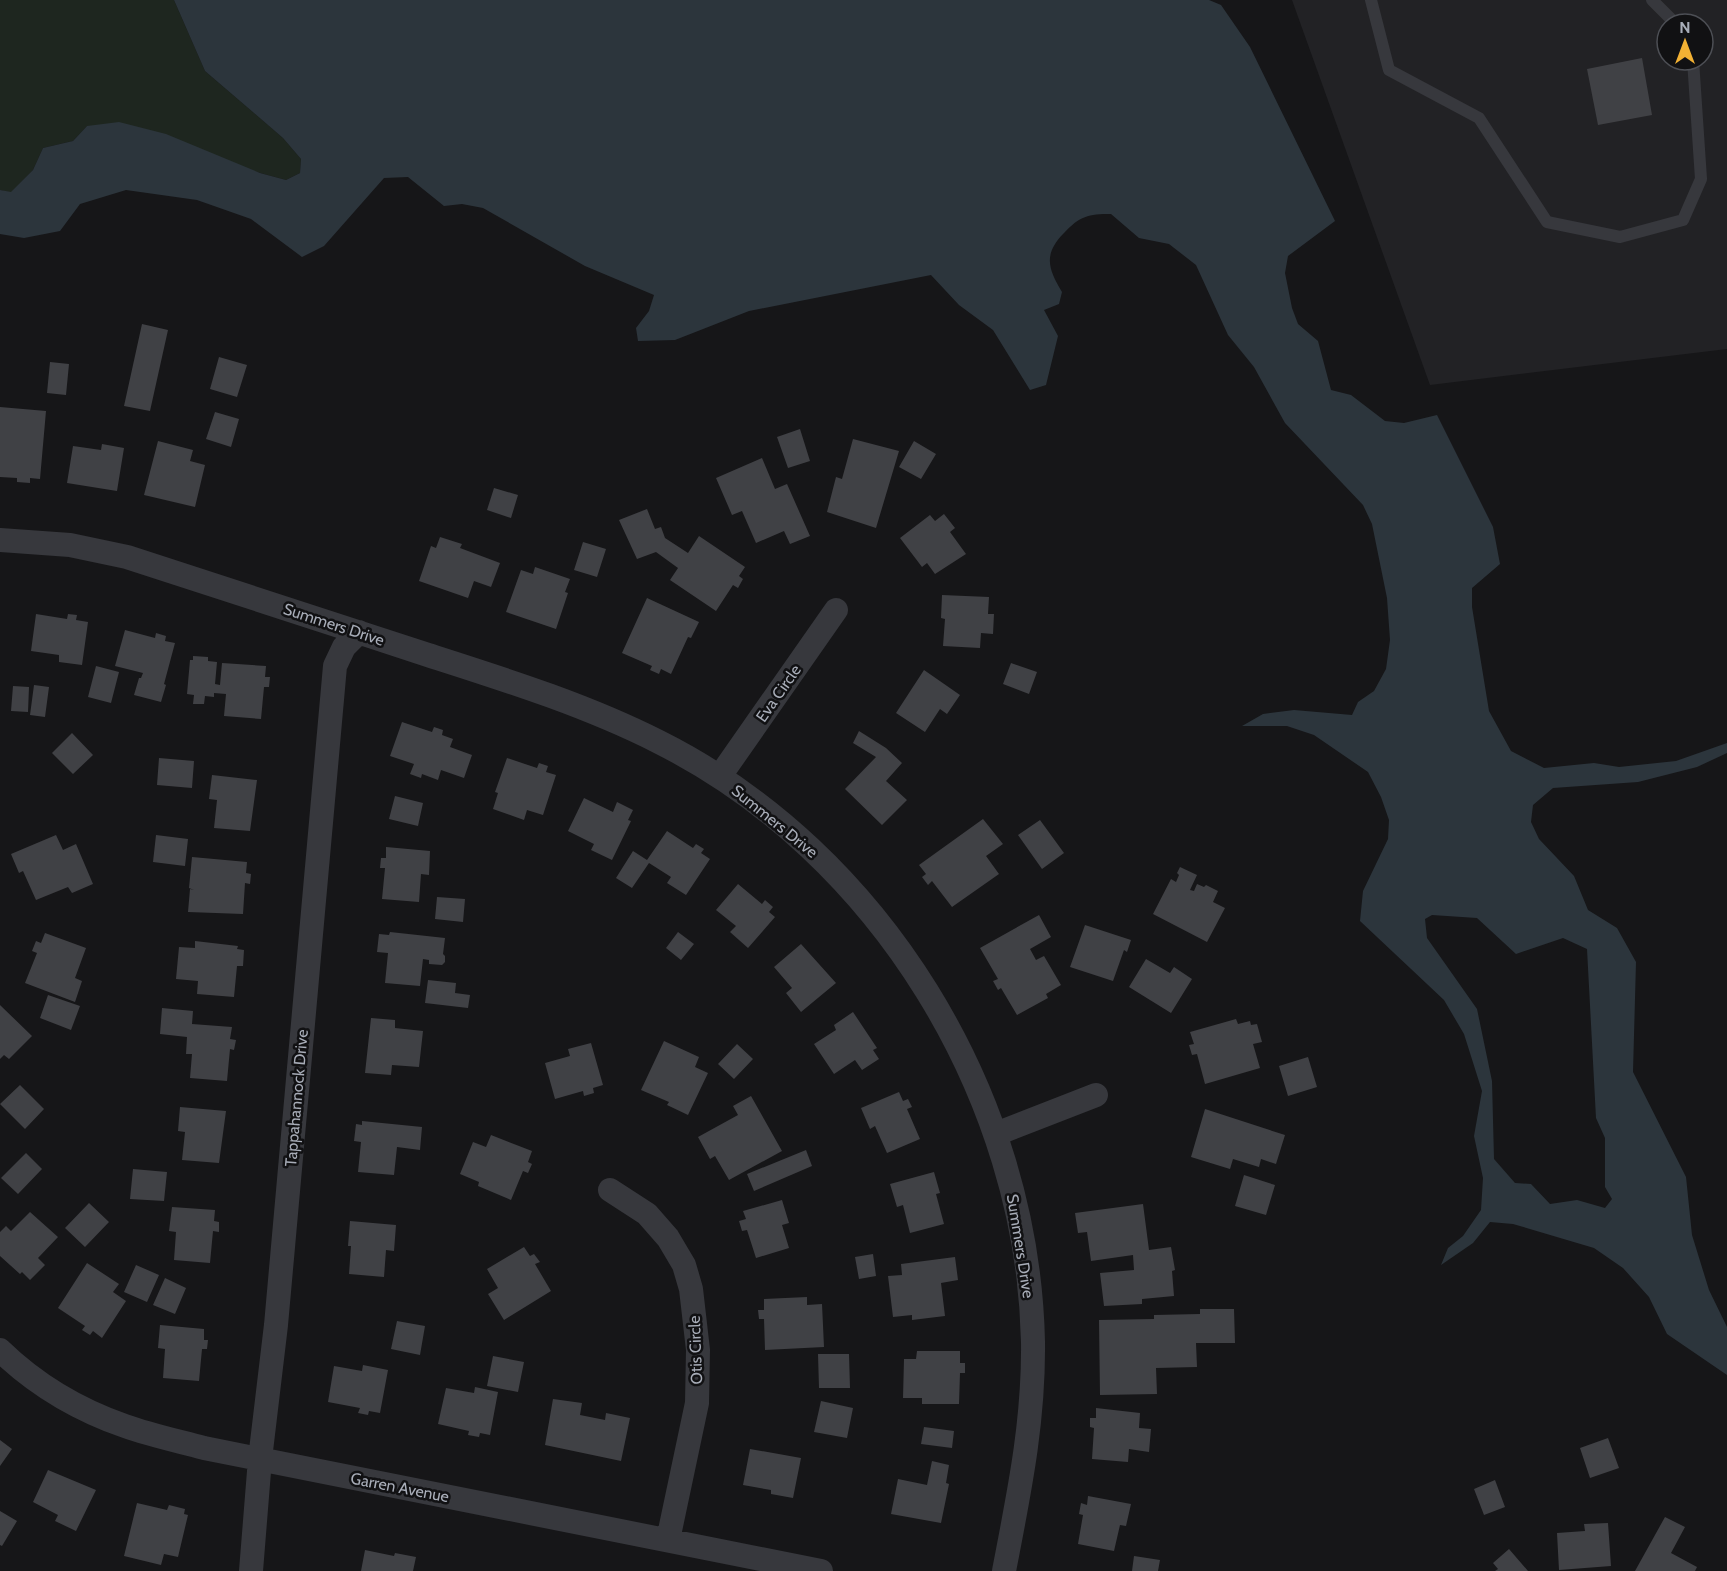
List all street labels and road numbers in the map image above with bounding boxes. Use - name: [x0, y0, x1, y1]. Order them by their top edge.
- street label: Summers Drive: [281, 599, 387, 650]
- street label: Eva Circle: [752, 661, 805, 726]
- street label: Summers Drive: [728, 781, 821, 862]
- street label: Tappahannock Drive: [281, 1029, 312, 1167]
- street label: Summers Drive: [1003, 1193, 1038, 1299]
- street label: Otis Circle: [685, 1315, 706, 1385]
- street label: Garren Avenue: [349, 1469, 451, 1506]

